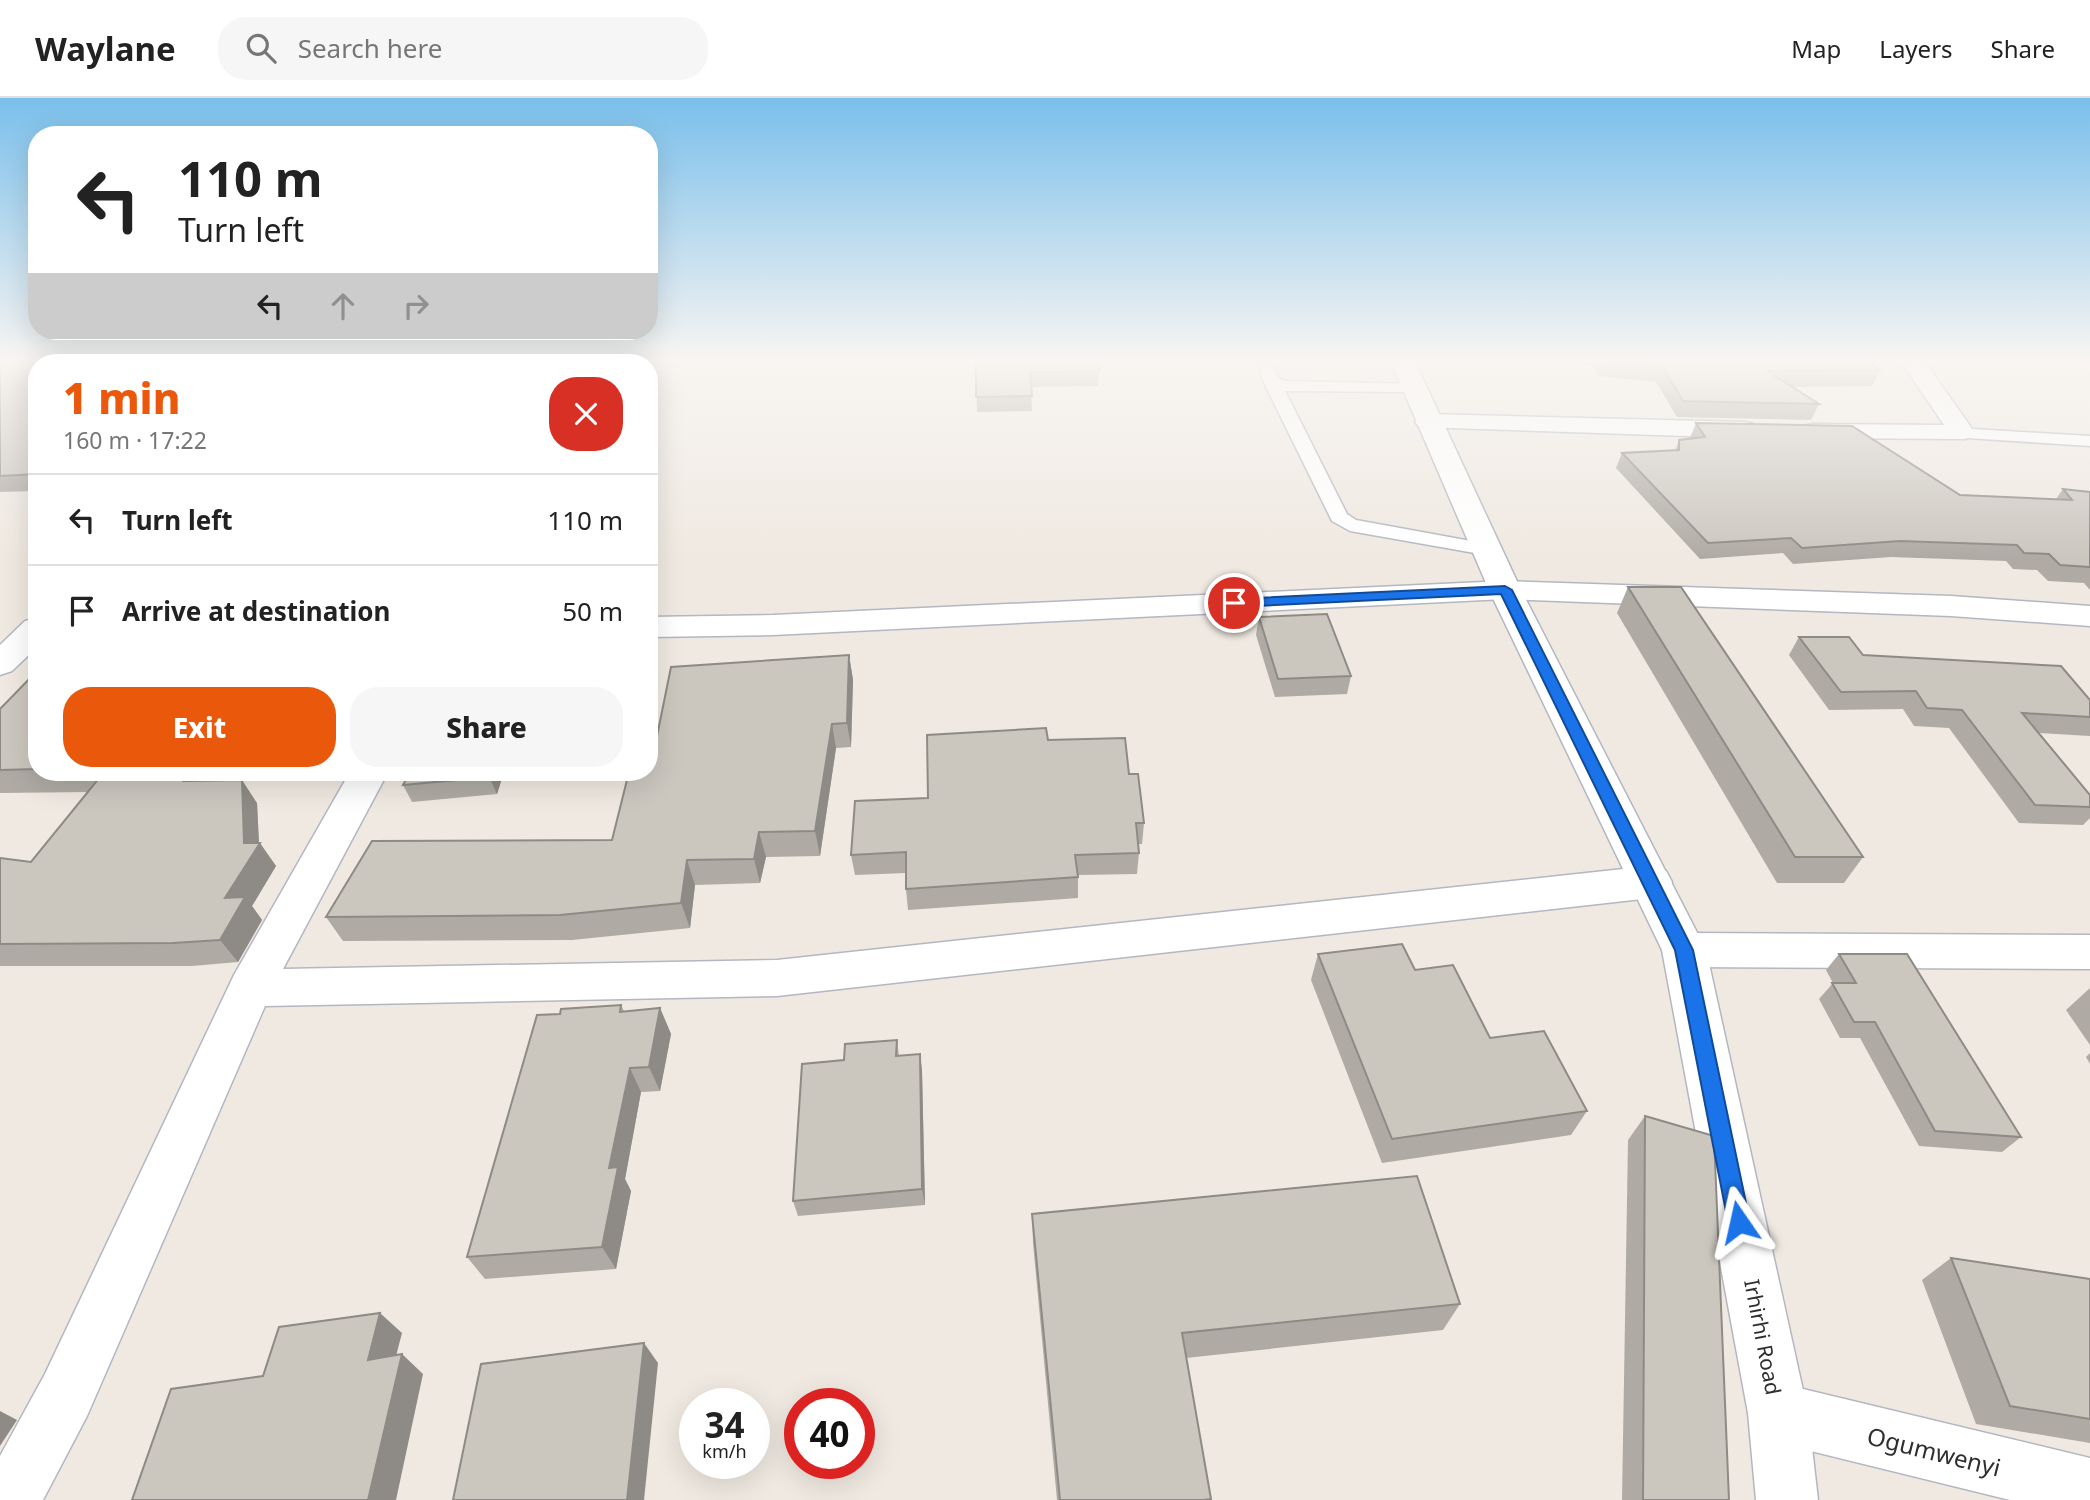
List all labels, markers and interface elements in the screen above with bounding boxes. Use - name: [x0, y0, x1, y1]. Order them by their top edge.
- search box: [218, 17, 708, 80]
- text: Waylane: [35, 26, 176, 71]
- icon: search: [242, 29, 280, 67]
- text: Search here: [298, 30, 442, 66]
- text: Map: [1791, 32, 1841, 65]
- text: Layers: [1879, 32, 1953, 65]
- text: Share: [1991, 32, 2055, 65]
- text: 110 m: [178, 145, 323, 211]
- icon: left: [63, 154, 154, 245]
- text: Turn left: [178, 208, 304, 251]
- icon: left: [251, 287, 289, 325]
- icon: ahead: [324, 287, 362, 325]
- icon: right: [397, 287, 435, 325]
- text: 1 min: [63, 369, 180, 426]
- button: close: [549, 377, 623, 451]
- text: 160 m · 17:22: [63, 424, 207, 456]
- icon: left: [63, 501, 101, 539]
- text: Turn left: [122, 502, 233, 538]
- text: 110 m: [547, 502, 623, 538]
- pin: [1204, 573, 1264, 633]
- icon: arrive: [1215, 584, 1253, 622]
- icon: arrive: [63, 592, 101, 630]
- text: Arrive at destination: [122, 593, 391, 629]
- text: 50 m: [562, 593, 623, 629]
- button: Exit: [63, 687, 336, 767]
- button: Share: [350, 687, 623, 767]
- position arrow: [1702, 1185, 1776, 1259]
- street label: Irhirhi Road: [1738, 1277, 1788, 1397]
- speed limit sign: 40: [784, 1388, 875, 1479]
- text: 34: [704, 1401, 745, 1448]
- street label: Ogumwenyi: [1864, 1418, 2004, 1484]
- text: km/h: [702, 1439, 747, 1463]

